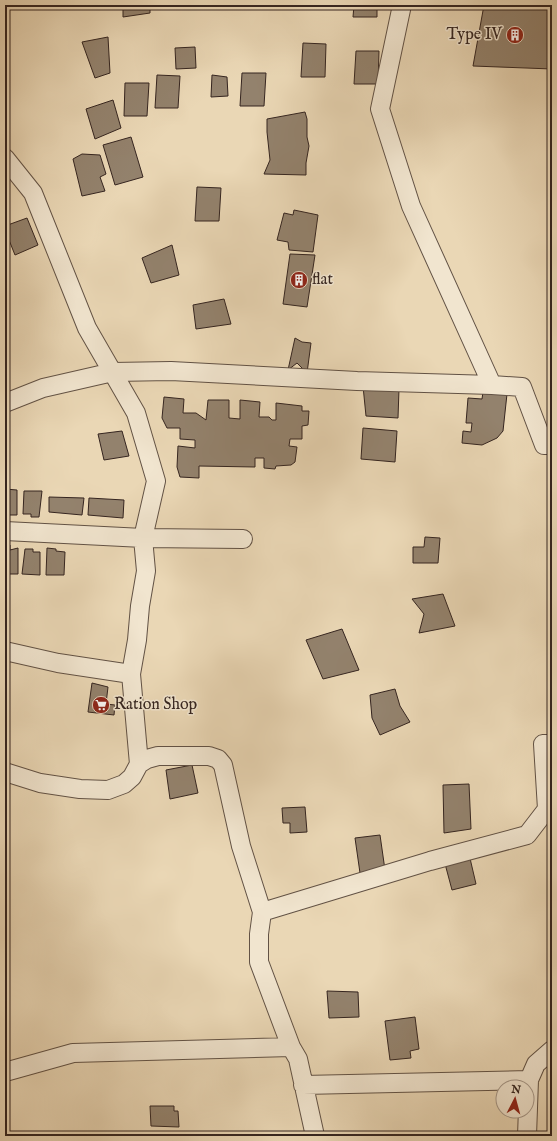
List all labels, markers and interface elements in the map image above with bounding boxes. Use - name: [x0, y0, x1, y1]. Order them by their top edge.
- place label: Type IV: [446, 25, 503, 45]
- building icon: Type IV: [505, 25, 525, 45]
- building icon: flat: [289, 270, 309, 290]
- place label: flat: [312, 270, 334, 290]
- supermarket icon: Ration Shop: [91, 695, 111, 715]
- place label: Ration Shop: [114, 695, 198, 715]
- north arrow: [495, 1079, 535, 1119]
- text: N: [509, 1082, 522, 1098]

